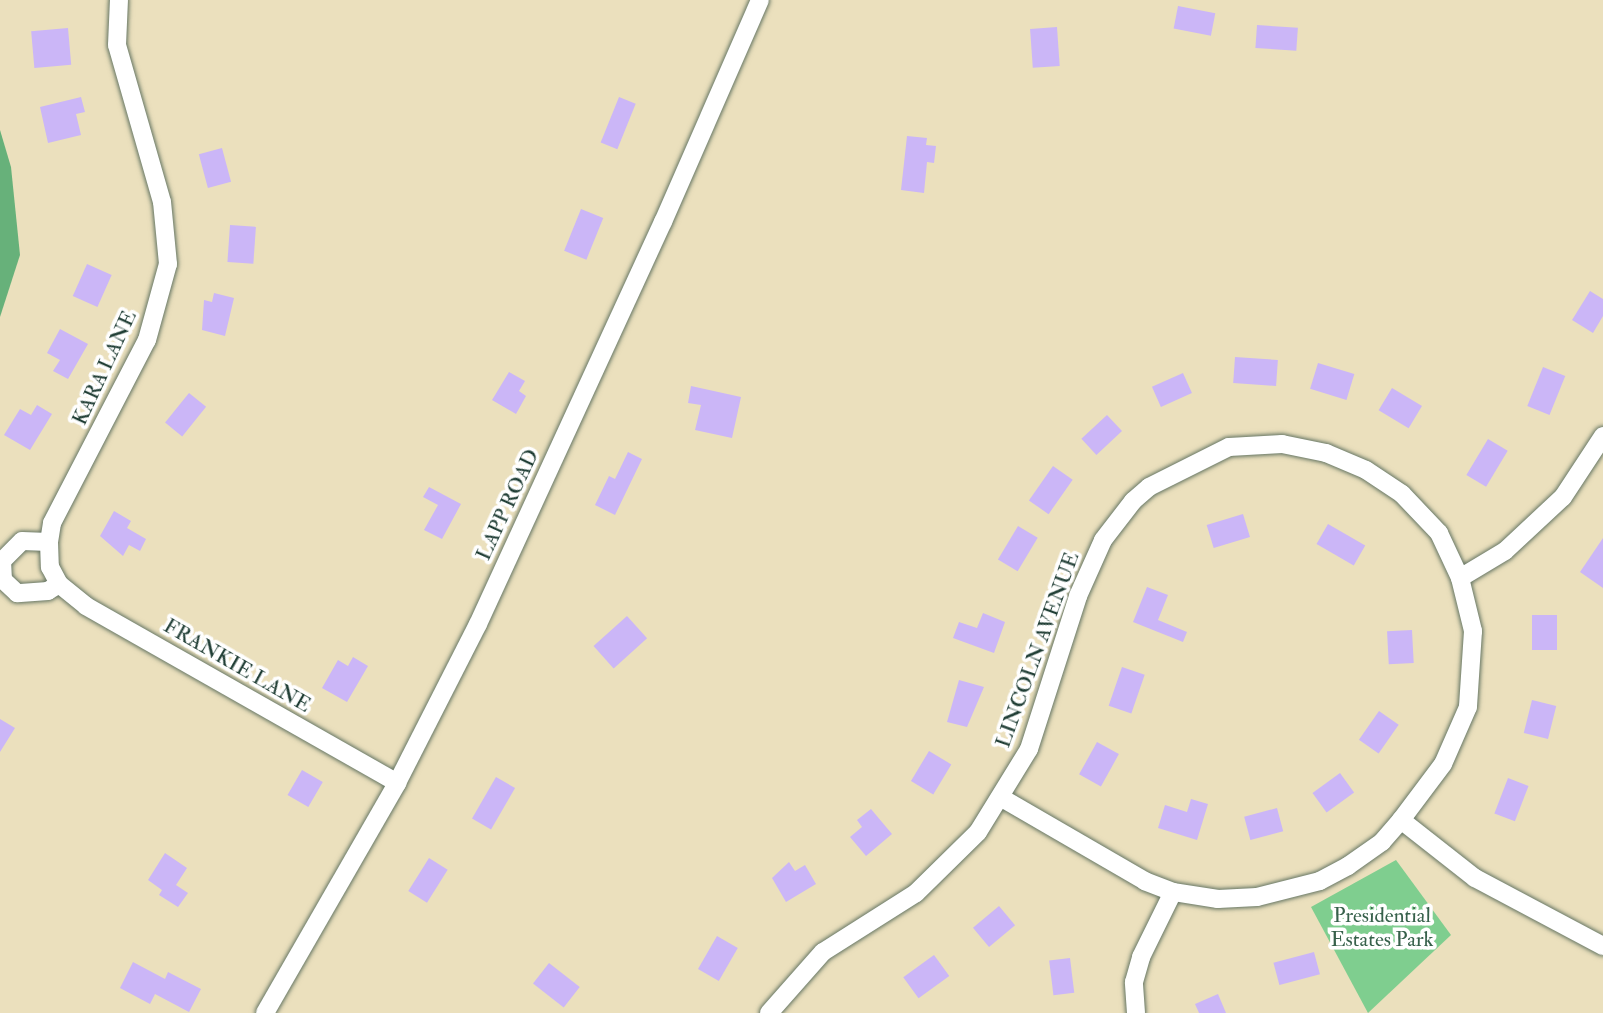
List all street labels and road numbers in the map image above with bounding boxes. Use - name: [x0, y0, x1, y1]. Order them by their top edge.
- street label: KARA LANE: [67, 307, 143, 429]
- street label: LAPP ROAD: [471, 445, 545, 565]
- street label: LINCOLN AVENUE: [991, 549, 1085, 751]
- street label: FRANKIE LANE: [159, 614, 315, 718]

